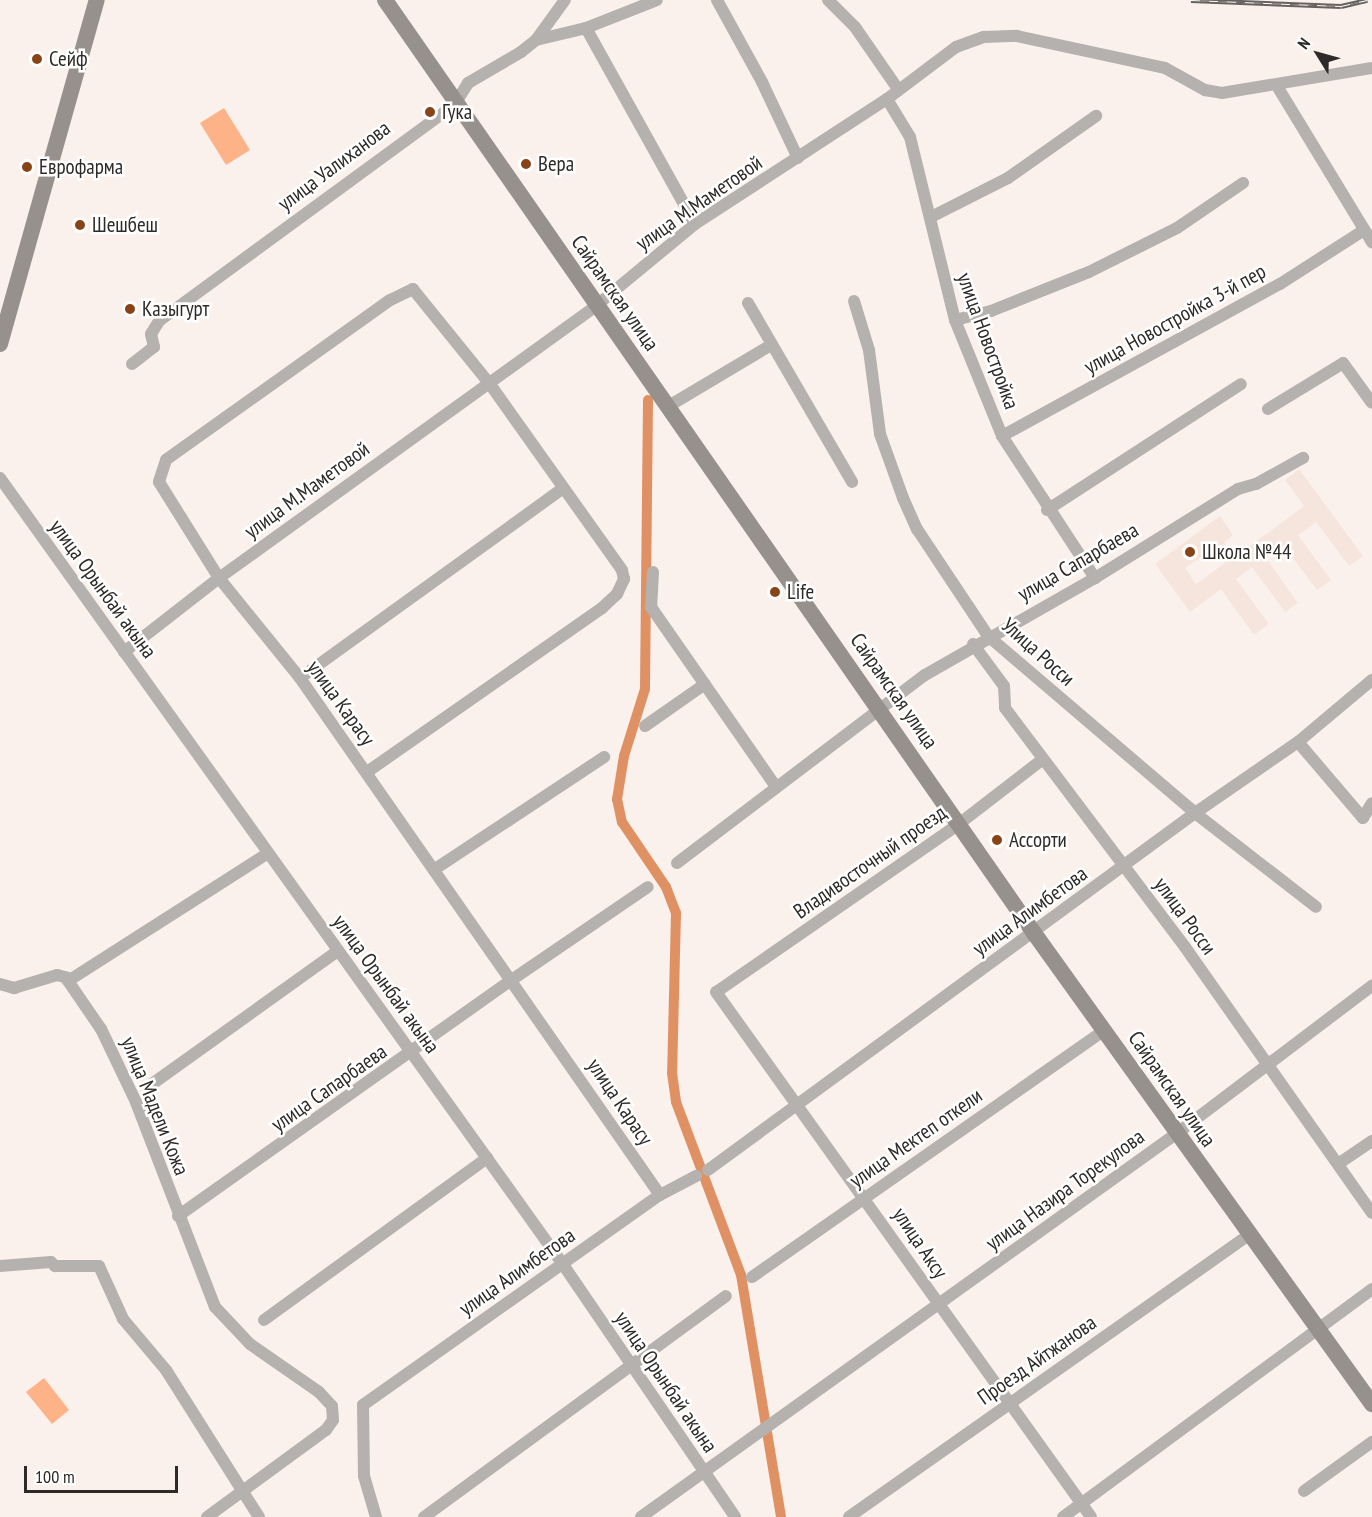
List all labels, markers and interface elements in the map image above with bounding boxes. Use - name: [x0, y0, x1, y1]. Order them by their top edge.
- north arrow: [1288, 24, 1348, 84]
- text: N: [1293, 34, 1314, 53]
- place label: Сейф: [49, 46, 87, 72]
- marker: Сейф: [30, 52, 44, 66]
- place label: Гука: [442, 99, 472, 125]
- marker: Гука: [423, 105, 437, 119]
- street label: улица Уалиханова: [273, 116, 395, 216]
- street label: улица М.Маметовой: [631, 150, 767, 256]
- place label: Вера: [538, 151, 574, 177]
- place label: Еврофарма: [39, 154, 123, 180]
- marker: Вера: [519, 157, 533, 171]
- marker: Еврофарма: [20, 160, 34, 174]
- place label: Шешбеш: [92, 212, 158, 238]
- marker: Шешбеш: [73, 218, 87, 232]
- street label: Сайрамская улица: [566, 230, 664, 356]
- street label: улица Новостройка 3-й пер: [1080, 259, 1270, 379]
- street label: улица Новостройка: [952, 269, 1024, 413]
- place label: Казыгурт: [142, 296, 209, 322]
- marker: Казыгурт: [123, 302, 137, 316]
- street label: улица М.Маметовой: [240, 436, 374, 544]
- street label: улица Орынбай акына: [44, 515, 162, 663]
- street label: улица Сапарбаева: [1013, 517, 1143, 607]
- place label: Школа №44: [1202, 539, 1291, 565]
- marker: Школа №44: [1183, 545, 1197, 559]
- place label: Life: [787, 579, 814, 605]
- marker: Life: [768, 585, 782, 599]
- street label: Улица Росси: [996, 613, 1080, 691]
- street label: Сайрамская улица: [845, 628, 943, 754]
- street label: улица Карасу: [302, 656, 380, 750]
- street label: Владивосточный проезд: [789, 800, 951, 924]
- place label: Ассорти: [1009, 827, 1067, 853]
- marker: Ассорти: [990, 833, 1004, 847]
- street label: улица Алимбетова: [968, 861, 1092, 961]
- street label: улица Росси: [1149, 872, 1221, 960]
- street label: улица Орынбай акына: [327, 910, 445, 1058]
- street label: Сайрамская улица: [1123, 1026, 1221, 1152]
- street label: улица Мадели Кожа: [116, 1033, 194, 1179]
- street label: улица Сапарбаева: [266, 1039, 392, 1137]
- street label: улица Карасу: [582, 1054, 658, 1150]
- street label: улица Мектеп откели: [845, 1083, 987, 1193]
- street label: улица Назира Торекулова: [981, 1124, 1149, 1256]
- street label: улица Аксу: [887, 1203, 953, 1283]
- street label: улица Алимбетова: [454, 1223, 580, 1321]
- street label: улица Орынбай акына: [609, 1307, 723, 1457]
- street label: Проезд Айтжанова: [973, 1310, 1101, 1410]
- scale bar: [27, 1454, 182, 1492]
- text: 100 m: [35, 1465, 75, 1488]

